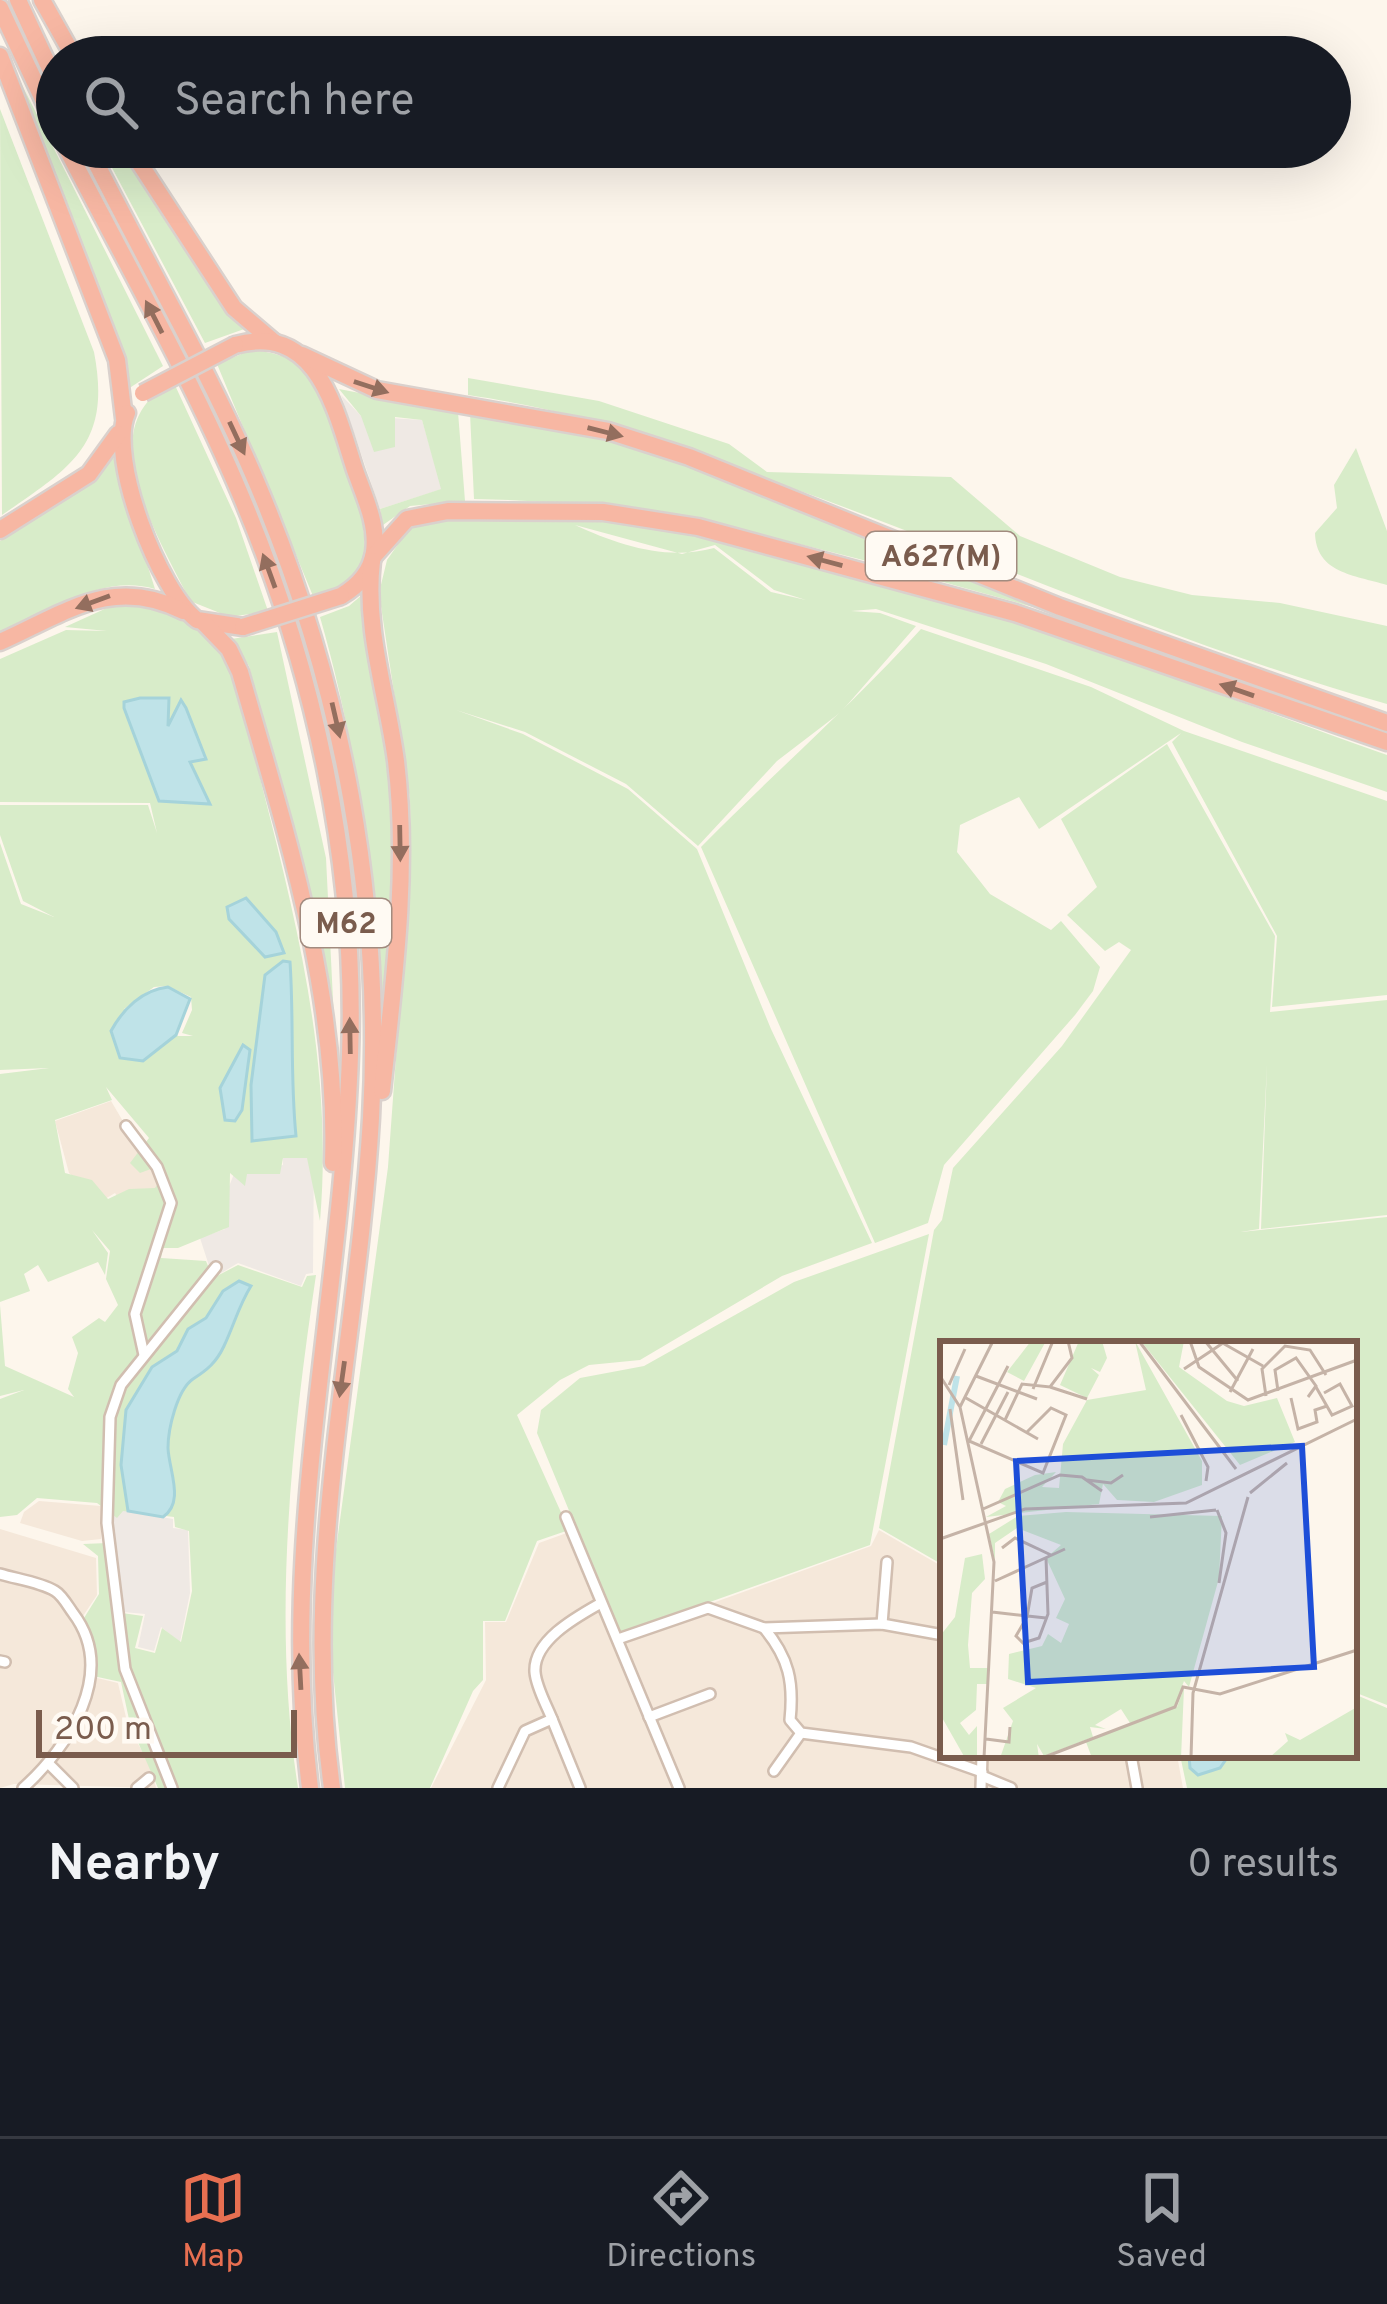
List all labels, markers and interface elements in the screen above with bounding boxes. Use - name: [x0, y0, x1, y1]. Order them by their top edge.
- search box: [36, 36, 1351, 168]
- icon: search: [78, 69, 144, 135]
- text: Search here: [174, 74, 414, 131]
- one-way arrow: [144, 300, 164, 335]
- one-way arrow: [353, 378, 390, 397]
- one-way arrow: [227, 421, 247, 456]
- one-way arrow: [587, 423, 624, 442]
- road number: A627(M): [866, 532, 1016, 580]
- one-way arrow: [806, 551, 843, 570]
- one-way arrow: [259, 553, 277, 589]
- one-way arrow: [75, 594, 111, 612]
- one-way arrow: [1219, 680, 1255, 698]
- one-way arrow: [327, 701, 346, 738]
- one-way arrow: [390, 825, 410, 863]
- road number: M62: [301, 899, 391, 947]
- one-way arrow: [340, 1016, 359, 1054]
- inset map: [940, 1341, 1357, 1758]
- one-way arrow: [332, 1361, 351, 1398]
- one-way arrow: [290, 1652, 309, 1690]
- scale bar: [36, 1704, 297, 1757]
- text: 200 m: [54, 1710, 152, 1752]
- text: Nearby: [48, 1834, 220, 1899]
- text: 0 results: [1187, 1842, 1339, 1891]
- tab: Map: [180, 2165, 246, 2279]
- tab: Directions: [606, 2165, 756, 2279]
- tab: Saved: [1116, 2165, 1207, 2279]

